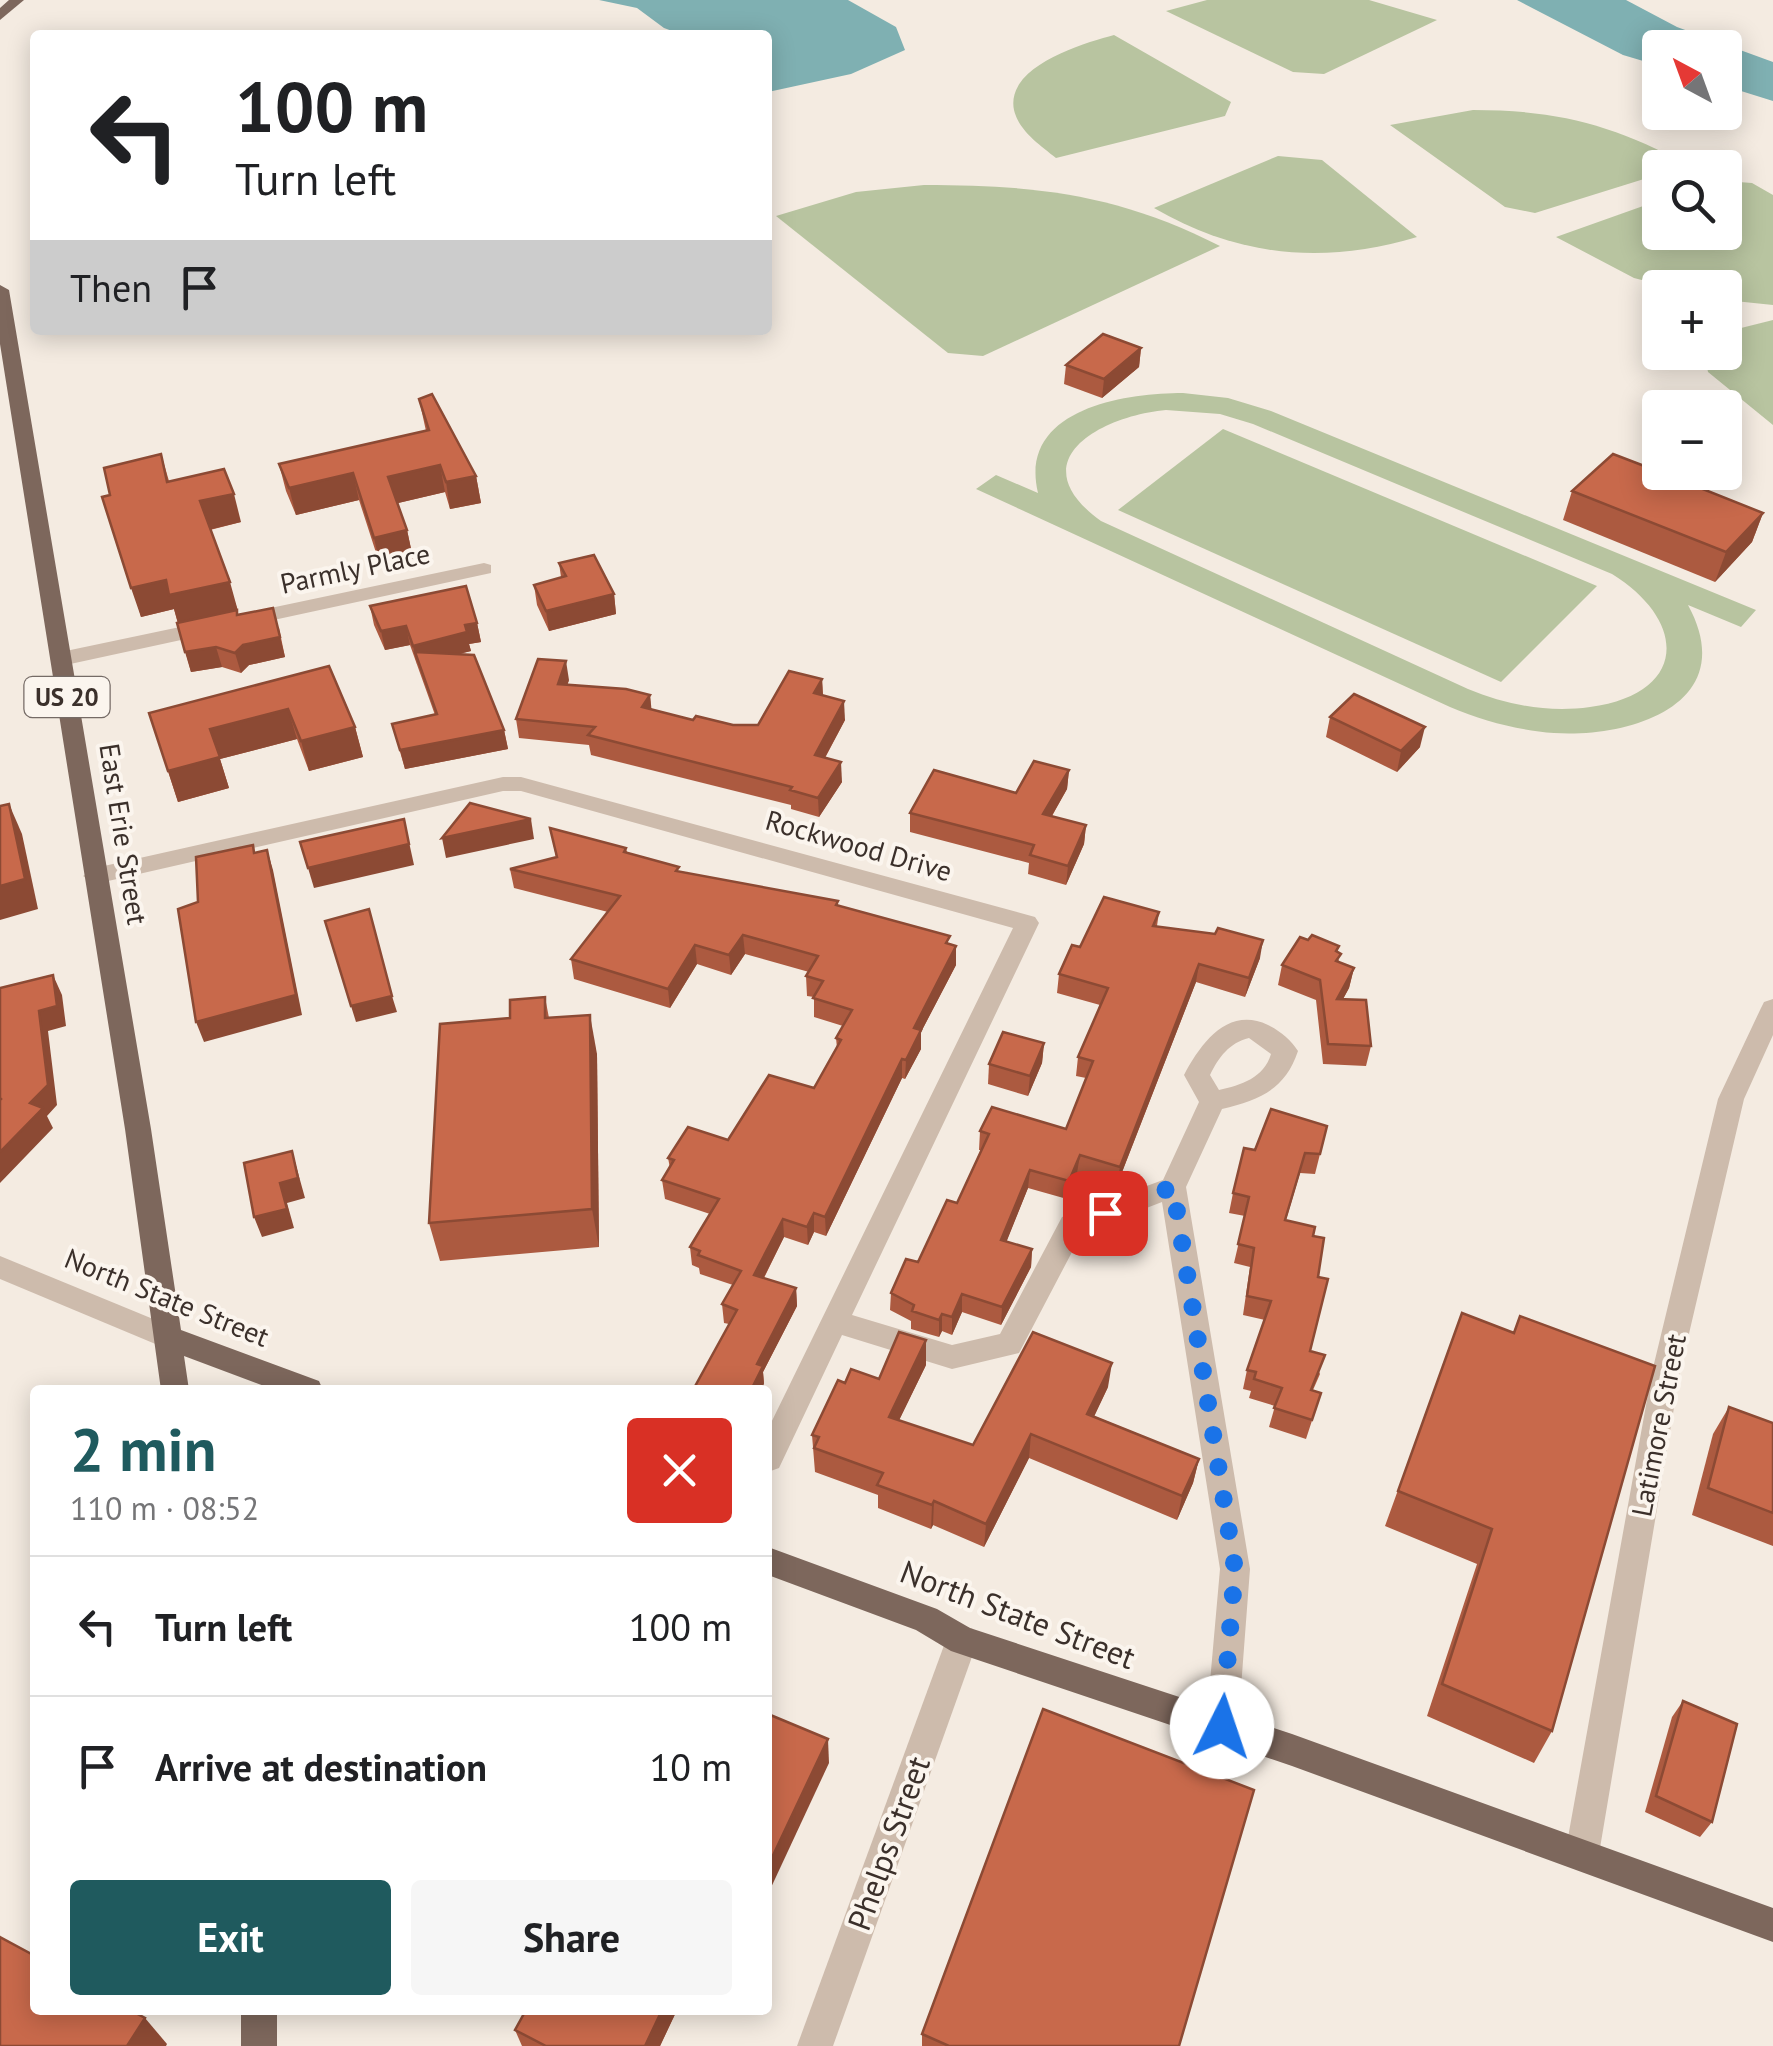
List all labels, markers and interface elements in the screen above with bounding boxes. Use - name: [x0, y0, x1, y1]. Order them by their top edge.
- north arrow: [1642, 30, 1742, 130]
- map controls: [1642, 30, 1742, 490]
- text: 100 m: [235, 61, 428, 151]
- icon: left: [70, 70, 200, 200]
- text: Turn left: [235, 149, 396, 207]
- button: search: [1642, 150, 1742, 250]
- icon: arrive: [172, 260, 227, 315]
- text: Then: [70, 263, 152, 312]
- button: +: [1642, 270, 1742, 370]
- button: −: [1642, 390, 1742, 490]
- street label: Parmly Place: [277, 534, 433, 602]
- road number: US 20: [24, 677, 110, 717]
- street label: East Erie Street: [91, 741, 157, 928]
- street label: Rockwood Drive: [762, 801, 956, 889]
- pin: [1063, 1171, 1148, 1256]
- icon: arrive: [1078, 1186, 1133, 1241]
- street label: North State Street: [59, 1239, 275, 1355]
- street label: Latimore Street: [1622, 1330, 1694, 1519]
- text: 2 min: [70, 1410, 216, 1488]
- button: close: [627, 1418, 732, 1523]
- text: 110 m · 08:52: [70, 1487, 259, 1529]
- street label: North State Street: [895, 1550, 1142, 1678]
- icon: left: [70, 1599, 125, 1654]
- text: Turn left: [155, 1602, 292, 1651]
- text: 100 m: [629, 1602, 732, 1651]
- position arrow: [1170, 1675, 1274, 1779]
- icon: arrive: [70, 1739, 125, 1794]
- text: Arrive at destination: [155, 1742, 487, 1791]
- text: 10 m: [650, 1742, 732, 1791]
- street label: Phelps Street: [837, 1750, 939, 1936]
- button: Exit: [70, 1880, 391, 1995]
- button: Share: [411, 1880, 732, 1995]

